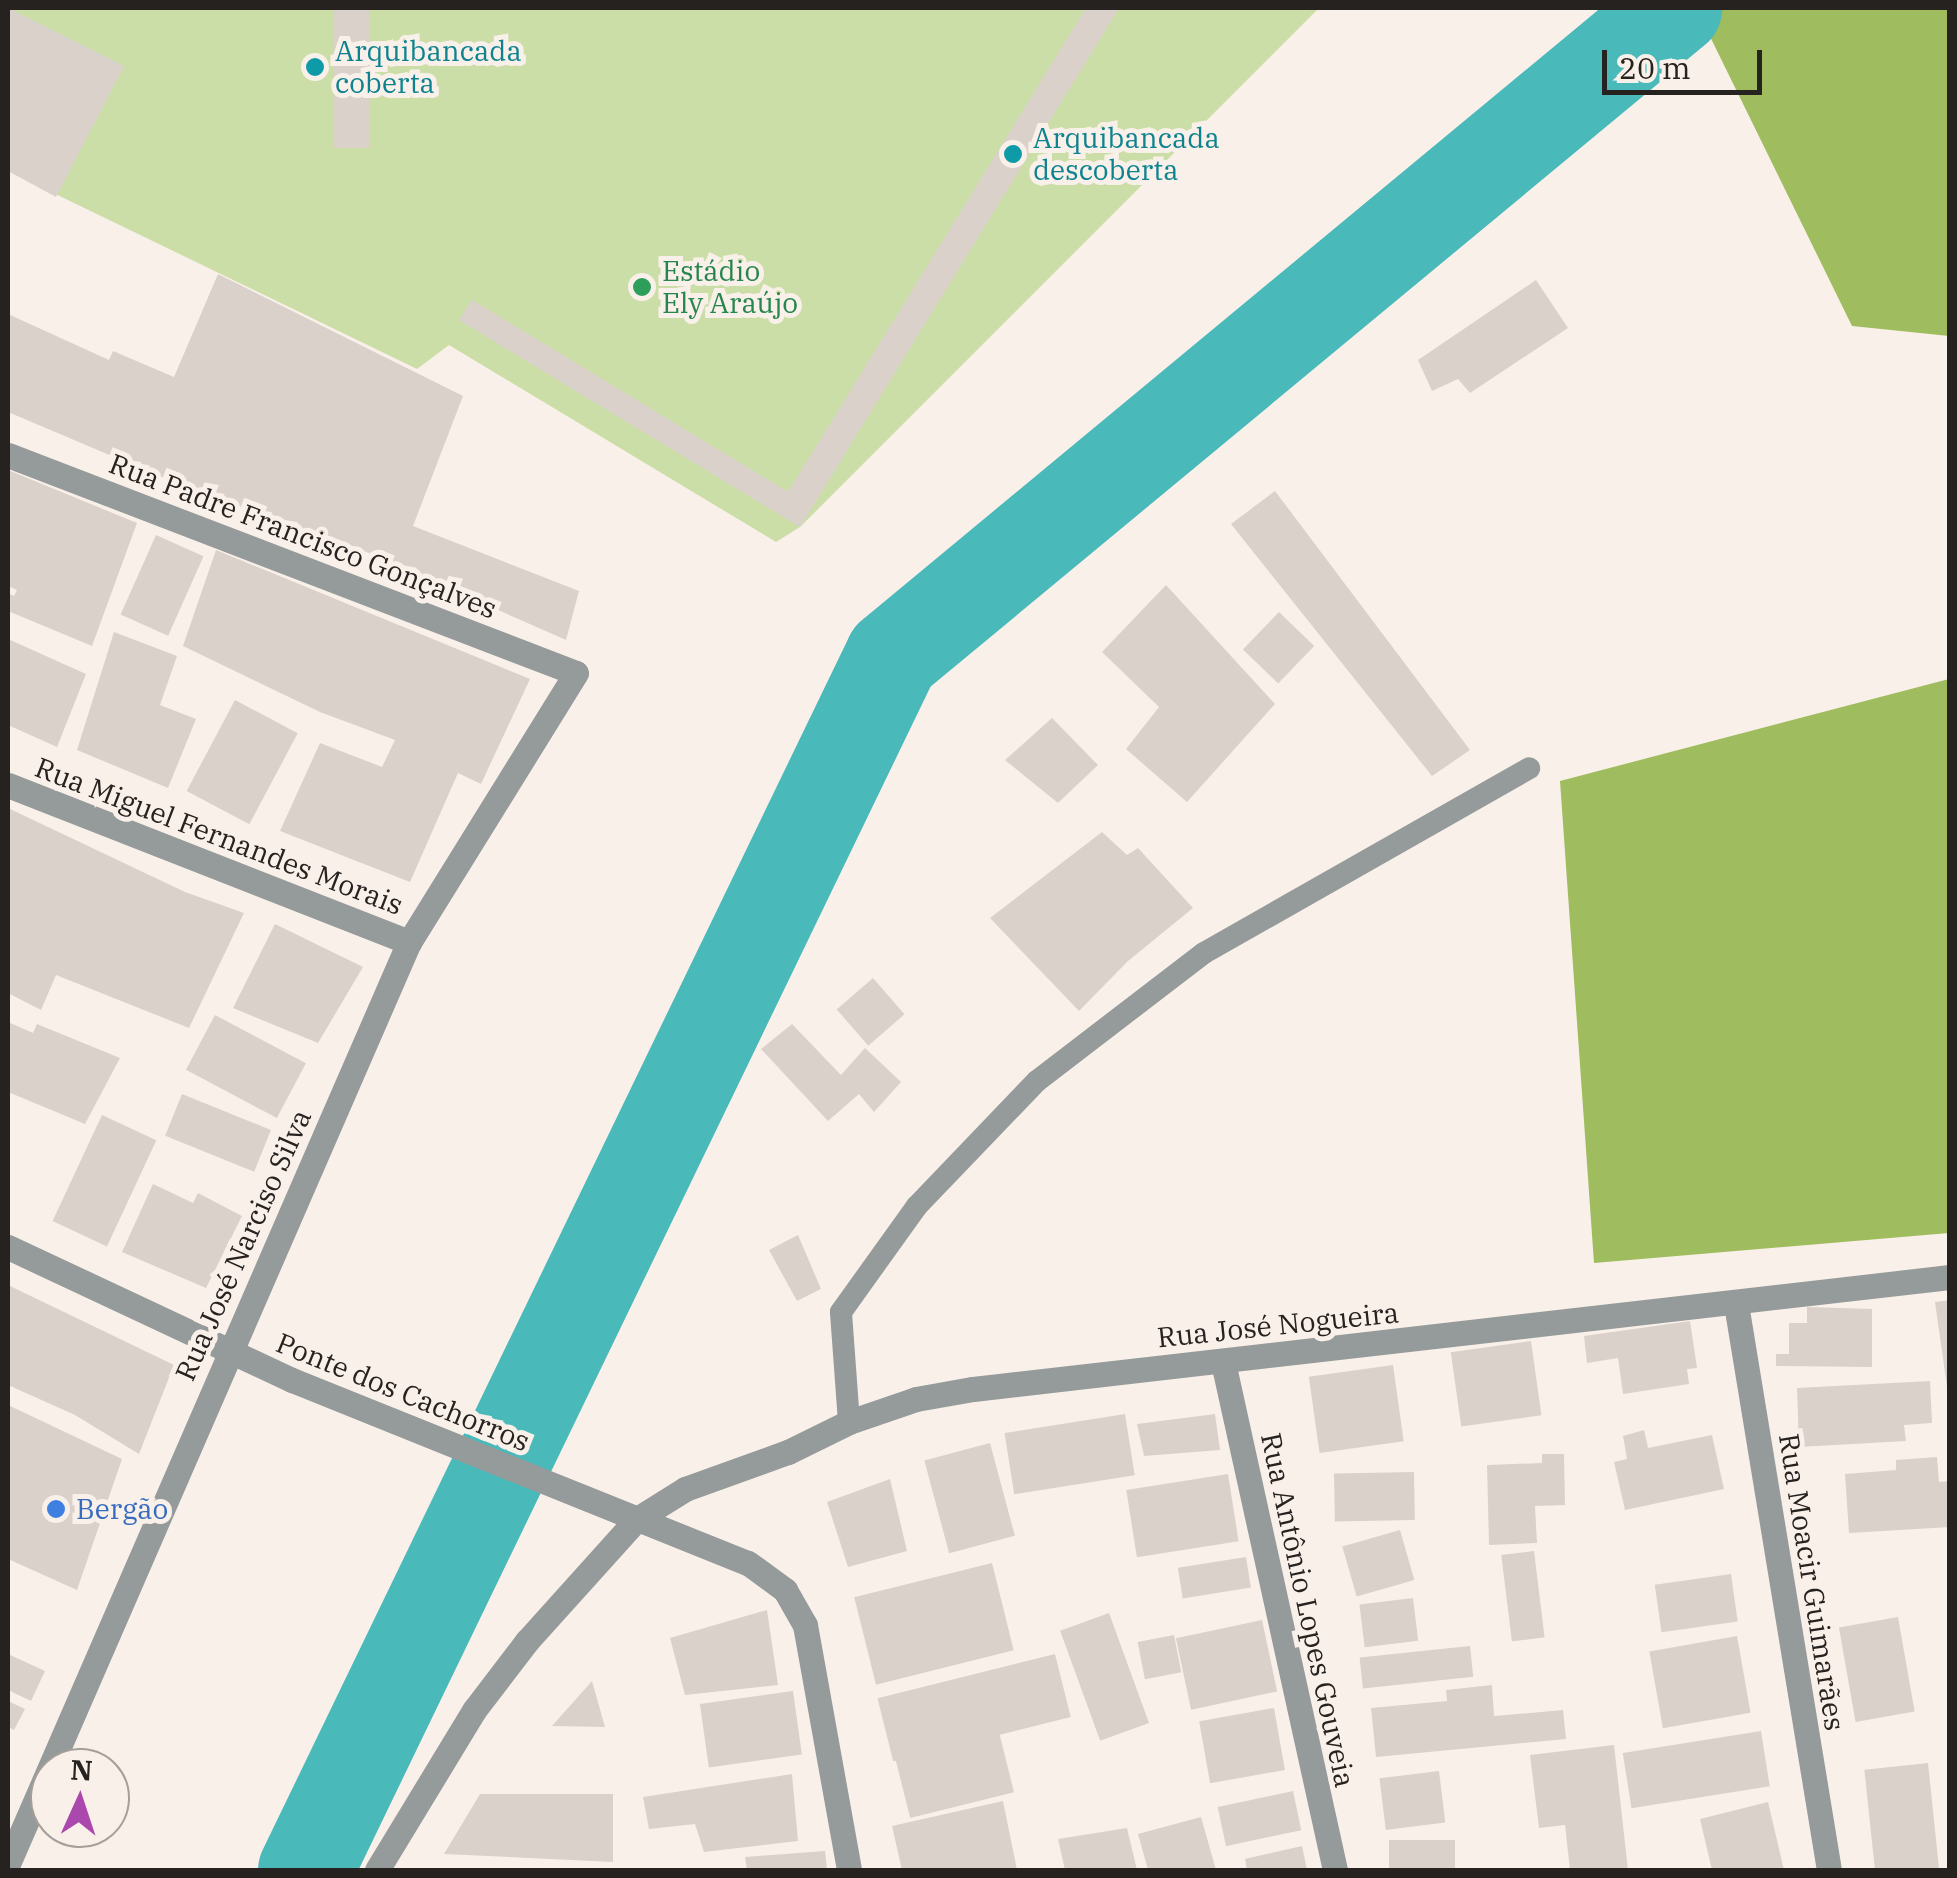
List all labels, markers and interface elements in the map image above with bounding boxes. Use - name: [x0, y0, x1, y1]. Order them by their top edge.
- scale bar: [1607, 30, 1767, 92]
- place label: Arquibancada coberta: [335, 34, 522, 100]
- text: 20 m: [1619, 48, 1691, 87]
- marker: Arquibancada coberta: [304, 56, 326, 78]
- place label: Arquibancada descoberta: [1033, 121, 1220, 187]
- marker: Arquibancada descoberta: [1002, 143, 1024, 165]
- place label: Estádio Ely Araújo: [662, 254, 798, 320]
- marker: Estádio Ely Araújo: [631, 276, 653, 298]
- street label: Rua Padre Francisco Gonçalves: [105, 446, 501, 626]
- street label: Rua Miguel Fernandes Morais: [30, 750, 408, 922]
- street label: Rua José Narciso Silva: [168, 1104, 318, 1386]
- street label: Rua José Nogueira: [1156, 1296, 1400, 1354]
- street label: Ponte dos Cachorros: [271, 1326, 535, 1458]
- street label: Rua Antônio Lopes Gouveia: [1254, 1430, 1362, 1790]
- street label: Rua Moacir Guimarães: [1772, 1431, 1852, 1733]
- place label: Bergão: [76, 1492, 168, 1526]
- marker: Bergão: [45, 1498, 67, 1520]
- north arrow: [30, 1748, 130, 1848]
- text: N: [69, 1750, 94, 1789]

